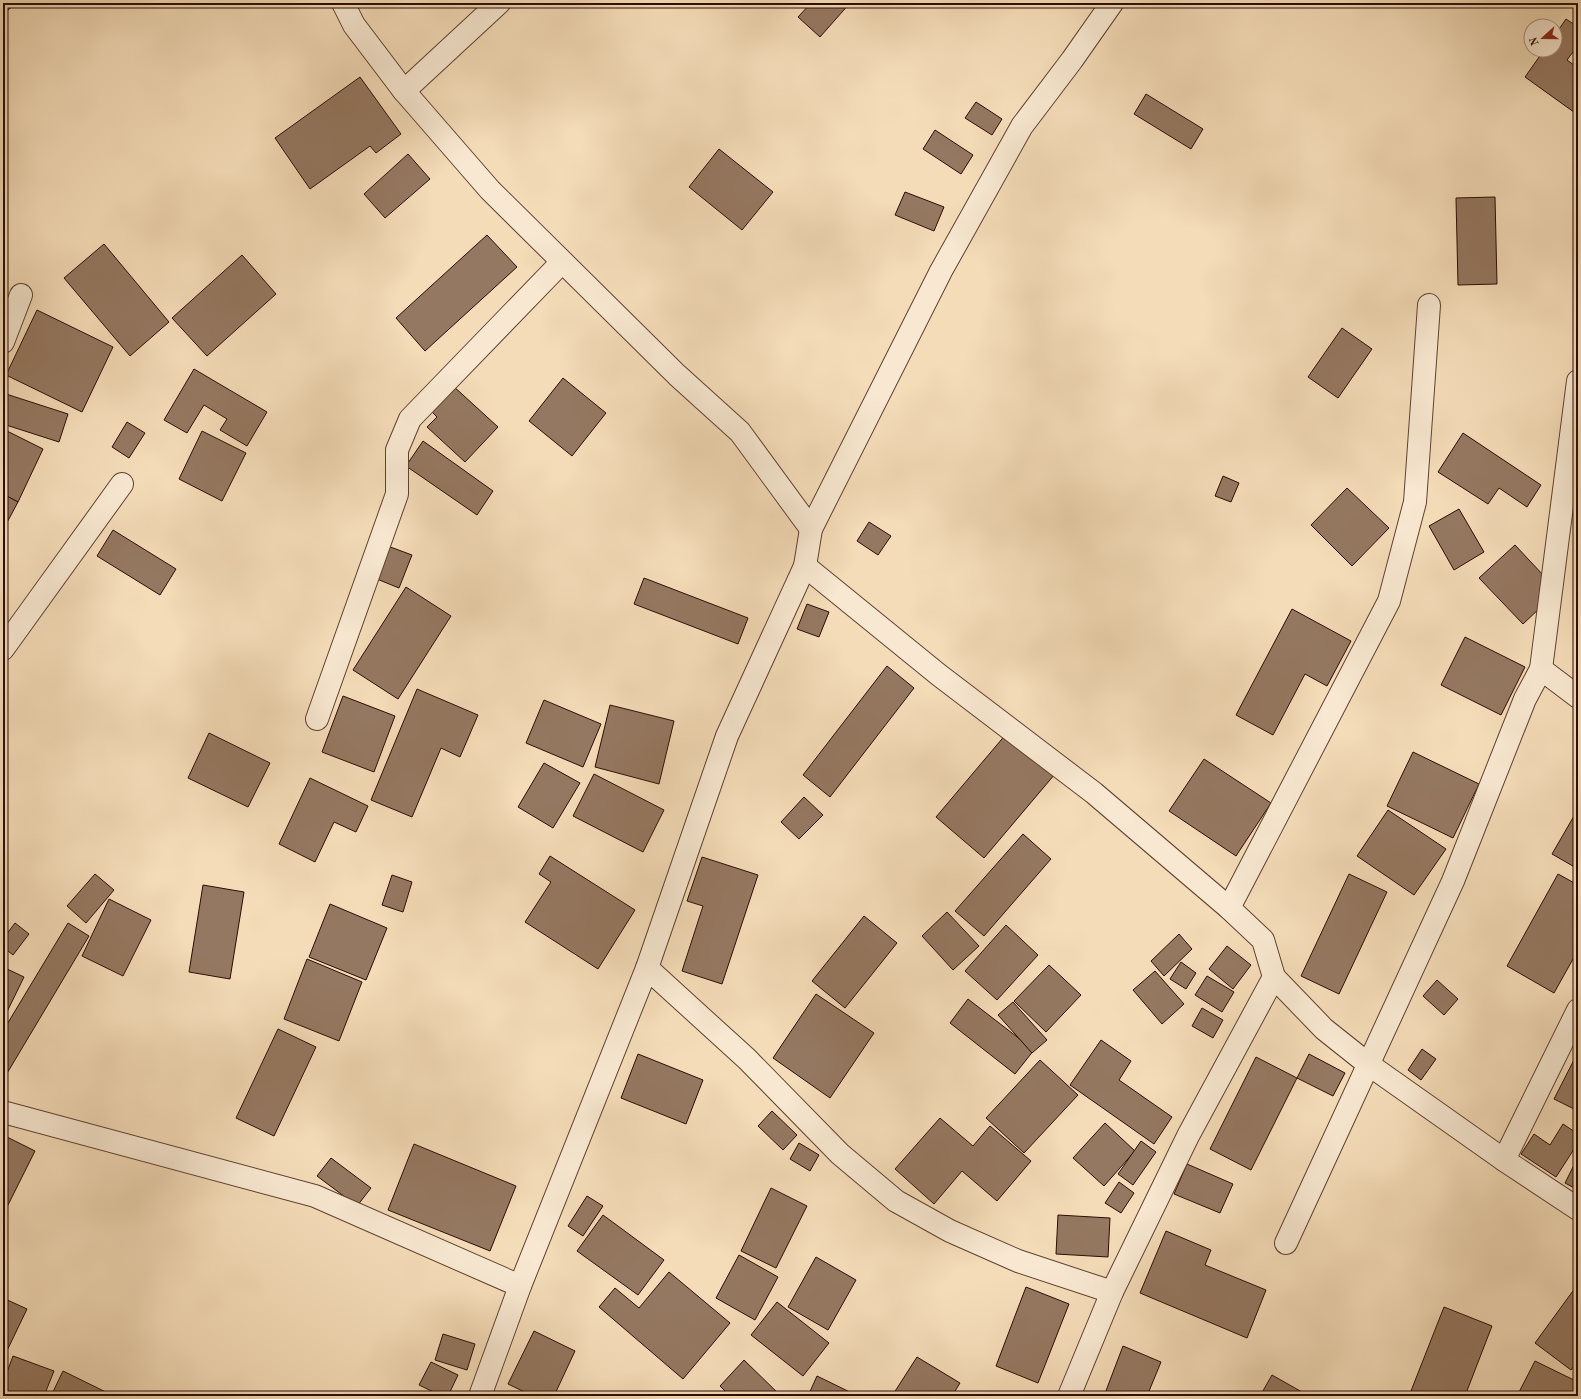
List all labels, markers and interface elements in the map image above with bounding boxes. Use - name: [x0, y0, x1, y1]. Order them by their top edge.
- north arrow: [1523, 18, 1563, 58]
- text: N: [1528, 35, 1542, 47]

